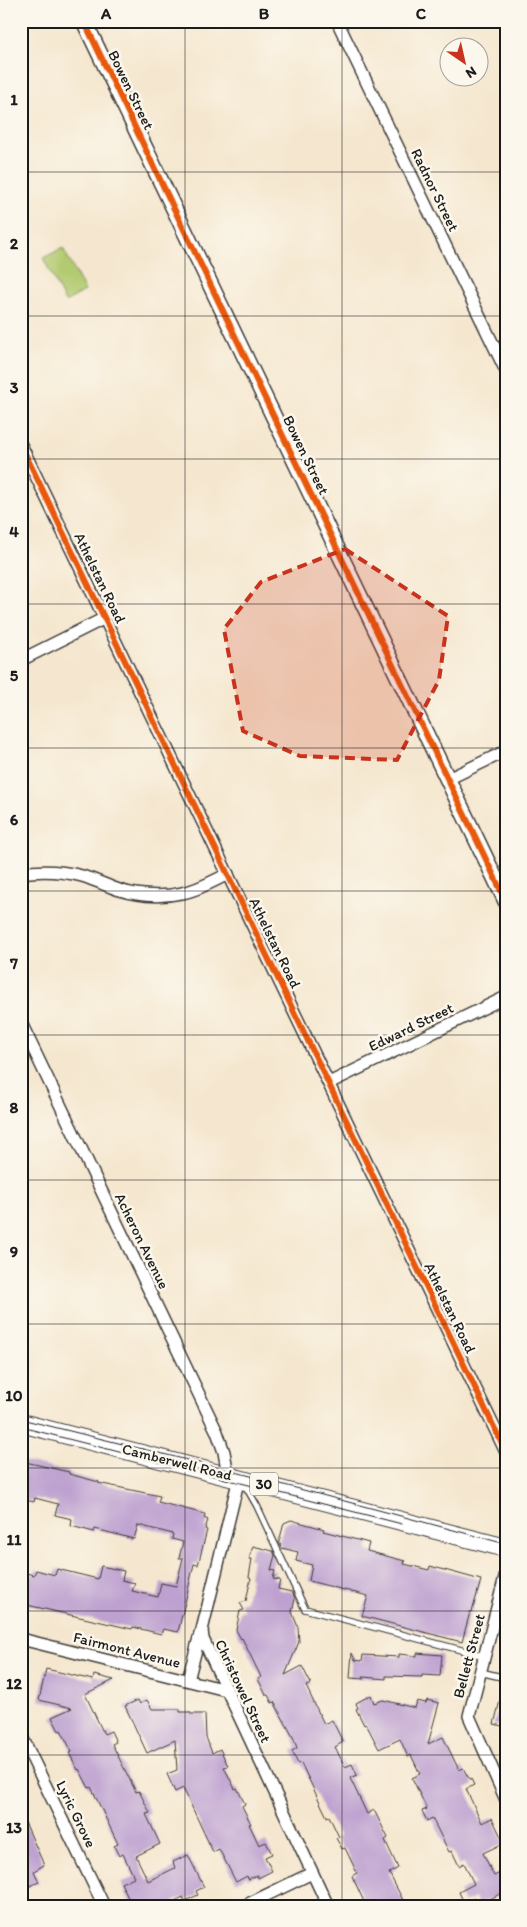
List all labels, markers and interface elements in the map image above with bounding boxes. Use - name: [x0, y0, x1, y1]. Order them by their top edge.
- text: A: [100, 4, 112, 23]
- text: B: [259, 4, 270, 23]
- text: C: [416, 4, 427, 23]
- north arrow: [440, 38, 490, 88]
- street label: Bowen Street: [104, 47, 158, 133]
- text: N: [462, 63, 480, 82]
- text: 1: [10, 90, 18, 109]
- street label: Radnor Street: [407, 146, 463, 235]
- text: 2: [10, 234, 19, 253]
- text: 3: [10, 378, 19, 397]
- street label: Bowen Street: [279, 412, 333, 498]
- text: 4: [9, 522, 19, 541]
- street label: Athelstan Road: [70, 530, 130, 627]
- text: 5: [10, 666, 19, 685]
- text: 6: [10, 810, 19, 829]
- street label: Athelstan Road: [245, 895, 305, 992]
- text: 7: [9, 954, 18, 973]
- street label: Edward Street: [366, 999, 457, 1055]
- text: 8: [10, 1098, 19, 1117]
- street label: Acheron Avenue: [111, 1190, 173, 1292]
- text: 9: [10, 1242, 18, 1261]
- street label: Athelstan Road: [420, 1260, 480, 1357]
- text: 10: [5, 1386, 23, 1405]
- street label: Camberwell Road: [120, 1440, 234, 1485]
- road number: 30: [250, 1472, 278, 1496]
- text: 11: [7, 1530, 22, 1549]
- street label: Bellett Street: [449, 1612, 489, 1700]
- street label: Fairmont Avenue: [72, 1628, 182, 1672]
- street label: Christowel Street: [211, 1636, 275, 1746]
- text: 12: [6, 1674, 23, 1693]
- street label: Lyric Grove: [52, 1778, 100, 1850]
- text: 13: [6, 1818, 22, 1837]

